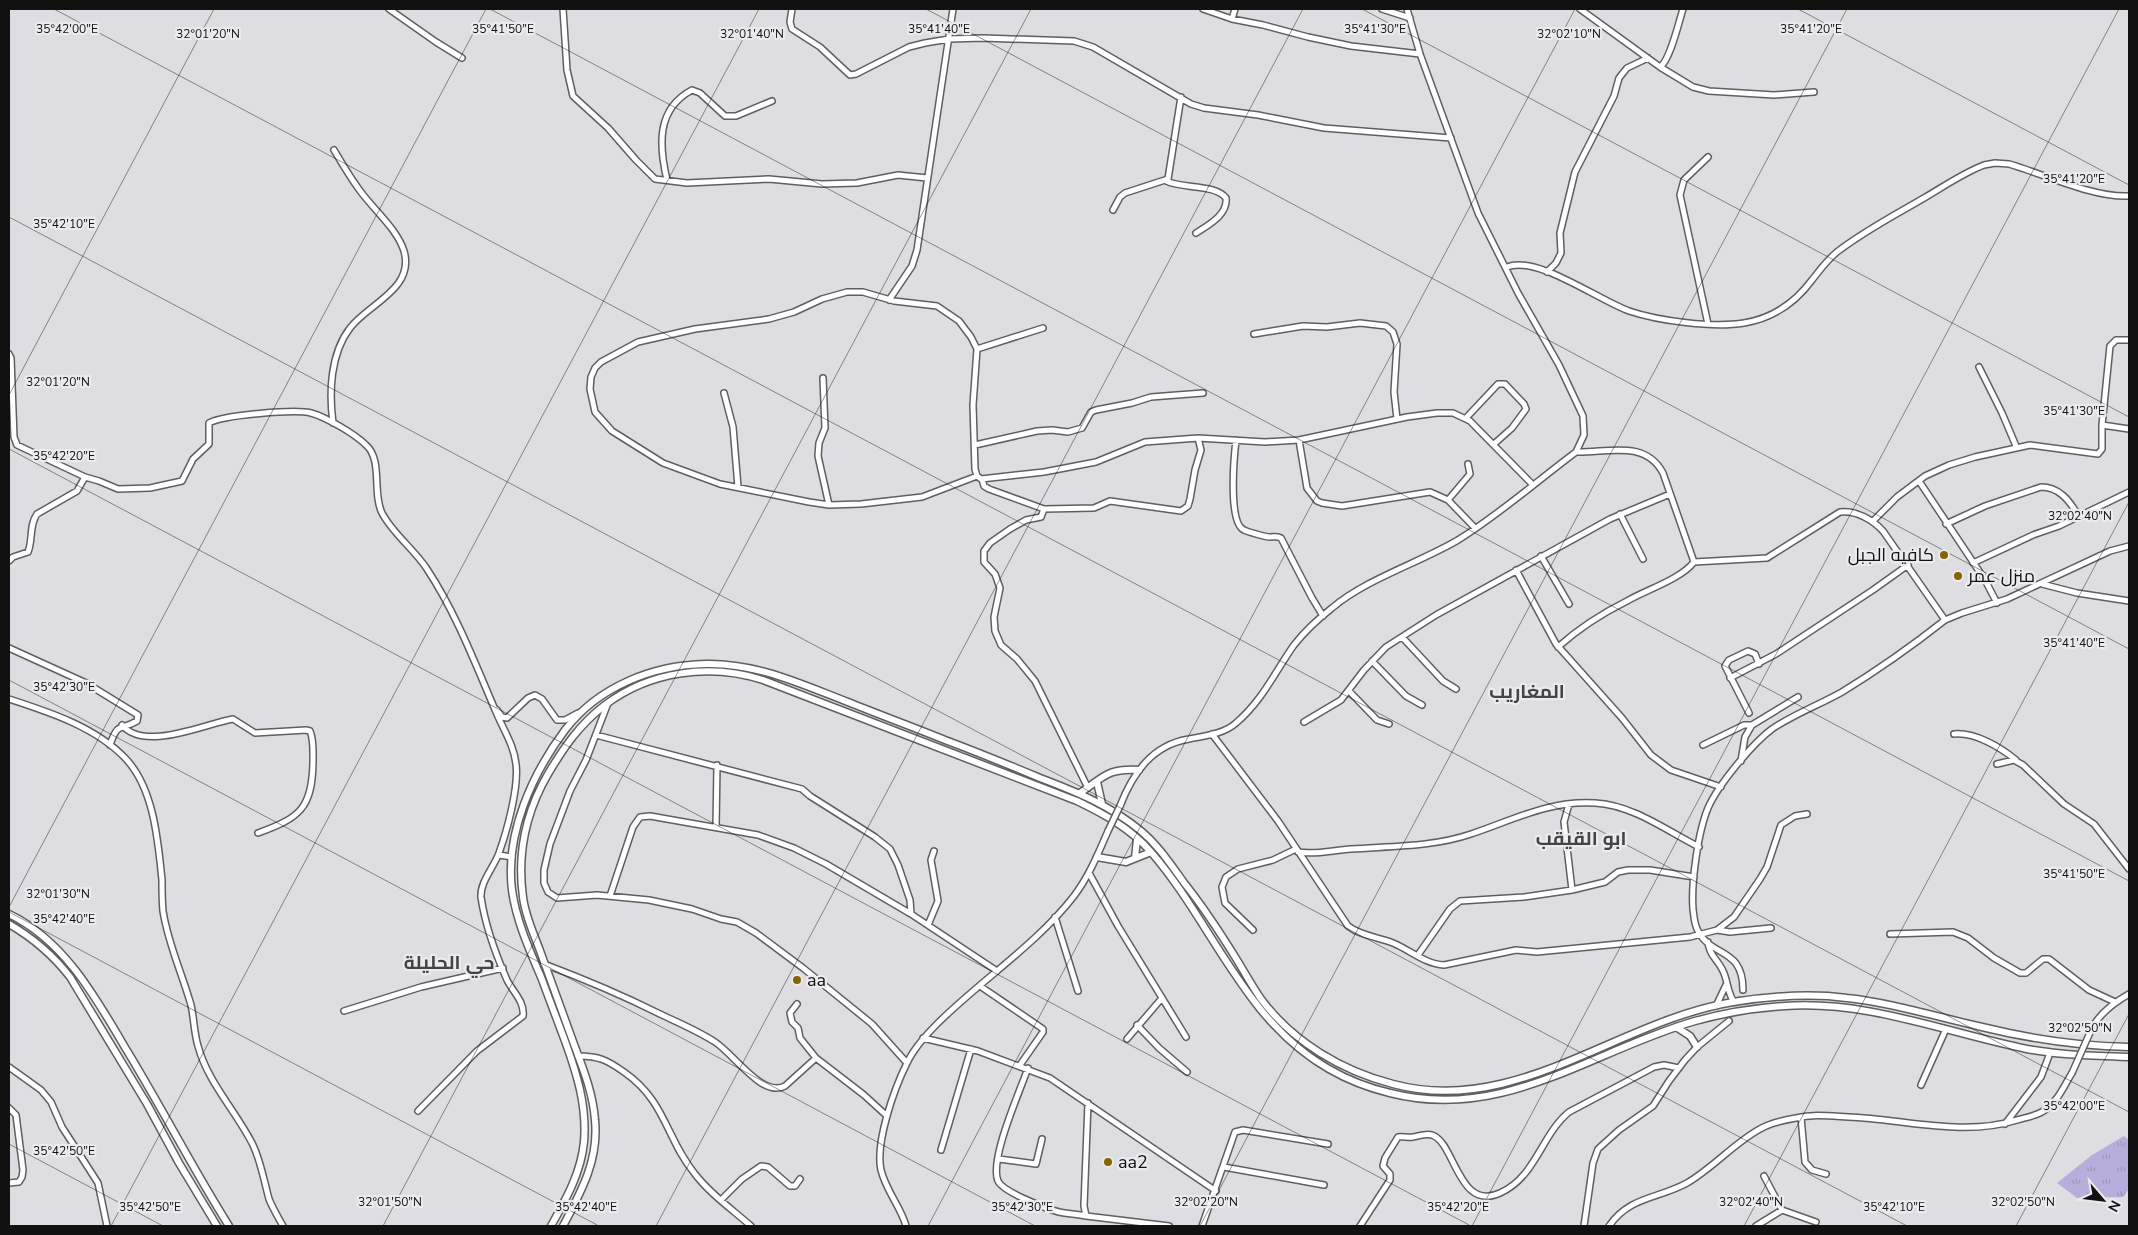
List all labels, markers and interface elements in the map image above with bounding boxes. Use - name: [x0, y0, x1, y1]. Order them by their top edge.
- text: 35°42'00"E: [36, 21, 98, 37]
- text: 35°41'50"E: [472, 21, 534, 37]
- text: 35°41'40"E: [908, 21, 970, 37]
- text: 35°41'30"E: [1344, 21, 1406, 37]
- text: 35°41'20"E: [1780, 21, 1842, 37]
- text: 32°01'20"N: [176, 26, 240, 42]
- text: 32°01'40"N: [720, 26, 784, 42]
- text: 32°02'10"N: [1537, 26, 1601, 42]
- text: 35°41'20"E: [2043, 171, 2105, 187]
- text: 35°42'10"E: [33, 216, 95, 232]
- text: 32°01'20"N: [26, 374, 90, 390]
- text: 35°41'30"E: [2043, 403, 2105, 419]
- text: 35°42'20"E: [33, 448, 95, 464]
- text: 32°02'40"N: [2048, 508, 2112, 524]
- place label: كافيه الجبل: [1848, 543, 1934, 567]
- marker: كافيه الجبل: [1938, 549, 1950, 561]
- place label: منزل عمر: [1967, 564, 2035, 588]
- marker: منزل عمر: [1952, 570, 1964, 582]
- text: 35°41'40"E: [2043, 635, 2105, 651]
- text: 35°42'30"E: [33, 679, 95, 695]
- district label: المغاريب: [1489, 679, 1565, 705]
- district label: ابو القيقب: [1536, 826, 1626, 852]
- text: 35°41'50"E: [2043, 866, 2105, 882]
- text: 32°01'30"N: [26, 886, 90, 902]
- text: 35°42'40"E: [33, 911, 95, 927]
- district label: حي الحليلة: [404, 950, 494, 978]
- place label: aa: [807, 968, 826, 992]
- marker: aa: [791, 974, 803, 986]
- text: 32°02'50"N: [2048, 1020, 2112, 1036]
- text: 35°42'00"E: [2043, 1098, 2105, 1114]
- text: 35°42'50"E: [33, 1143, 95, 1159]
- place label: aa2: [1118, 1150, 1148, 1174]
- marker: aa2: [1102, 1156, 1114, 1168]
- north arrow: [2078, 1175, 2128, 1225]
- text: 32°01'50"N: [358, 1194, 422, 1210]
- text: 32°02'20"N: [1174, 1194, 1238, 1210]
- text: 32°02'40"N: [1719, 1194, 1783, 1210]
- text: 32°02'50"N: [1991, 1194, 2055, 1210]
- text: N: [2103, 1197, 2125, 1215]
- text: 35°42'50"E: [119, 1199, 181, 1215]
- text: 35°42'40"E: [555, 1199, 617, 1215]
- text: 35°42'30"E: [991, 1199, 1053, 1215]
- text: 35°42'20"E: [1427, 1199, 1489, 1215]
- text: 35°42'10"E: [1863, 1199, 1925, 1215]

